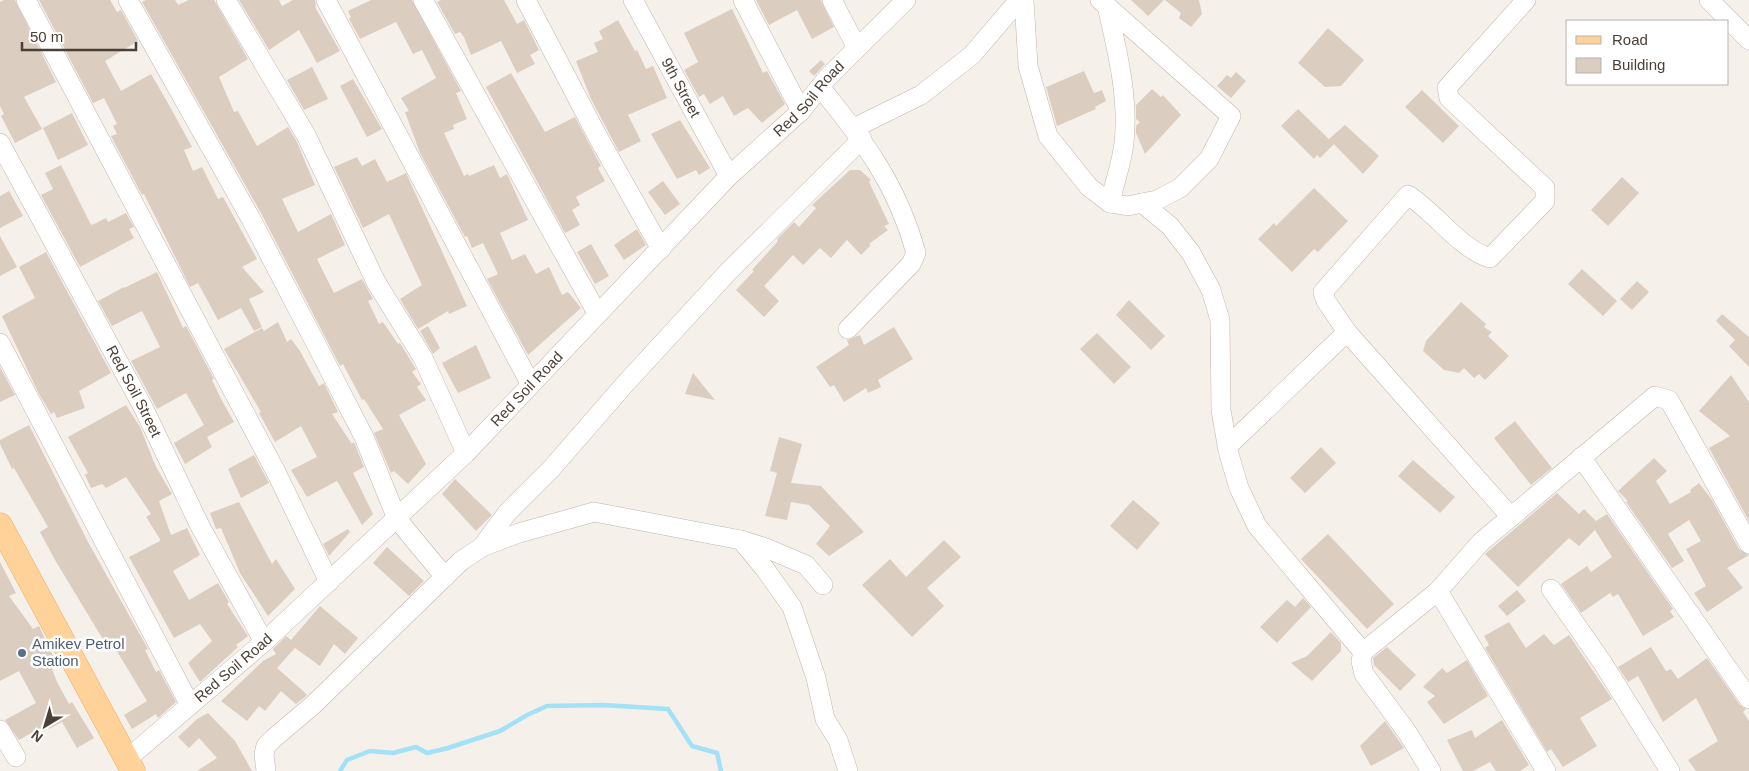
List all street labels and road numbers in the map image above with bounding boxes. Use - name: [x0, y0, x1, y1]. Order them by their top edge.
- street label: 9th Street: [658, 55, 705, 121]
- street label: Red Soil Road: [770, 57, 847, 140]
- street label: Red Soil Street: [103, 342, 165, 440]
- street label: Red Soil Road: [487, 348, 566, 430]
- street label: Red Soil Road: [191, 630, 275, 706]

